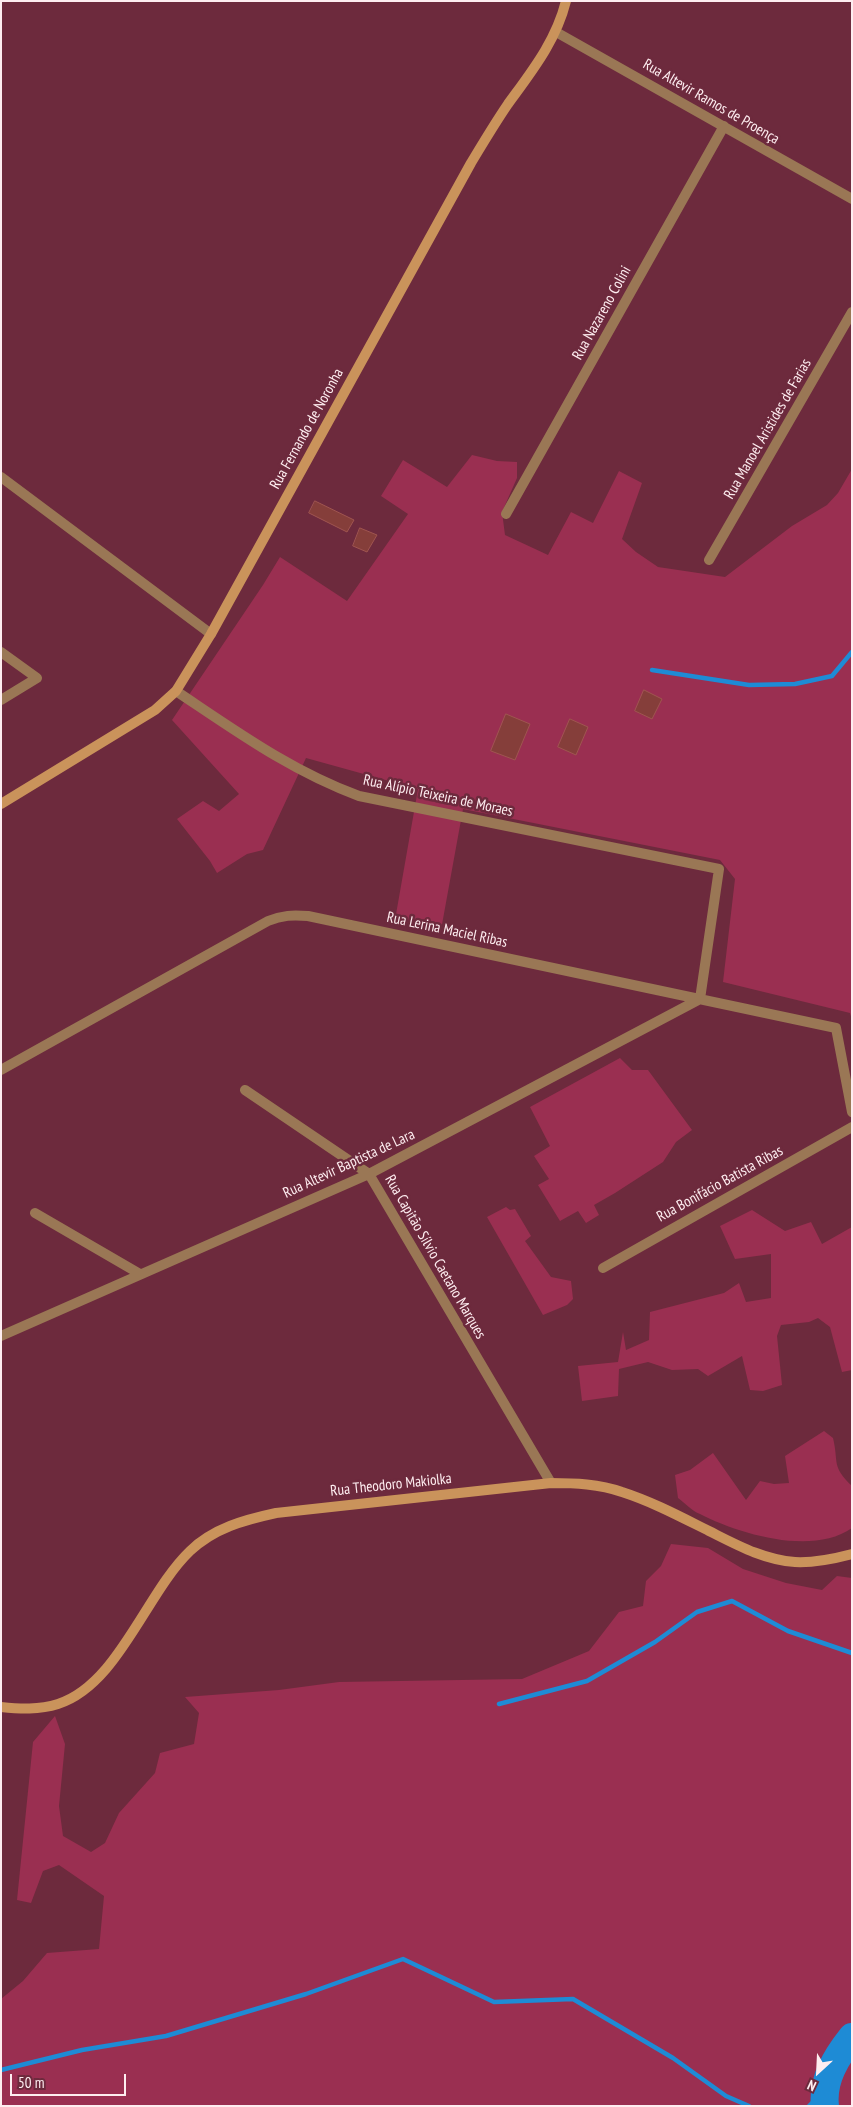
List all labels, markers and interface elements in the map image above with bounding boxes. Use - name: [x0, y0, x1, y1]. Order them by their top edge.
- street label: Rua Altevir Ramos de Proença: [640, 56, 782, 148]
- street label: Rua Nazareno Colini: [569, 263, 635, 363]
- street label: Rua Manoel Aristides de Farias: [721, 356, 815, 502]
- street label: Rua Fernando de Noronha: [266, 366, 348, 492]
- street label: Rua Alípio Teixeira de Moraes: [361, 771, 515, 821]
- street label: Rua Lerina Maciel Ribas: [385, 908, 509, 952]
- street label: Rua Altevir Baptista de Lara: [280, 1126, 418, 1202]
- street label: Rua Bonifácio Batista Ribas: [654, 1142, 786, 1226]
- street label: Rua Capitão Sílvio Caetano Marques: [381, 1172, 489, 1342]
- street label: Rua Theodoro Makiolka: [329, 1470, 453, 1500]
- north arrow: [793, 2047, 843, 2097]
- scale bar: [12, 2064, 129, 2096]
- text: 50 m: [18, 2073, 44, 2092]
- text: N: [804, 2076, 819, 2095]

